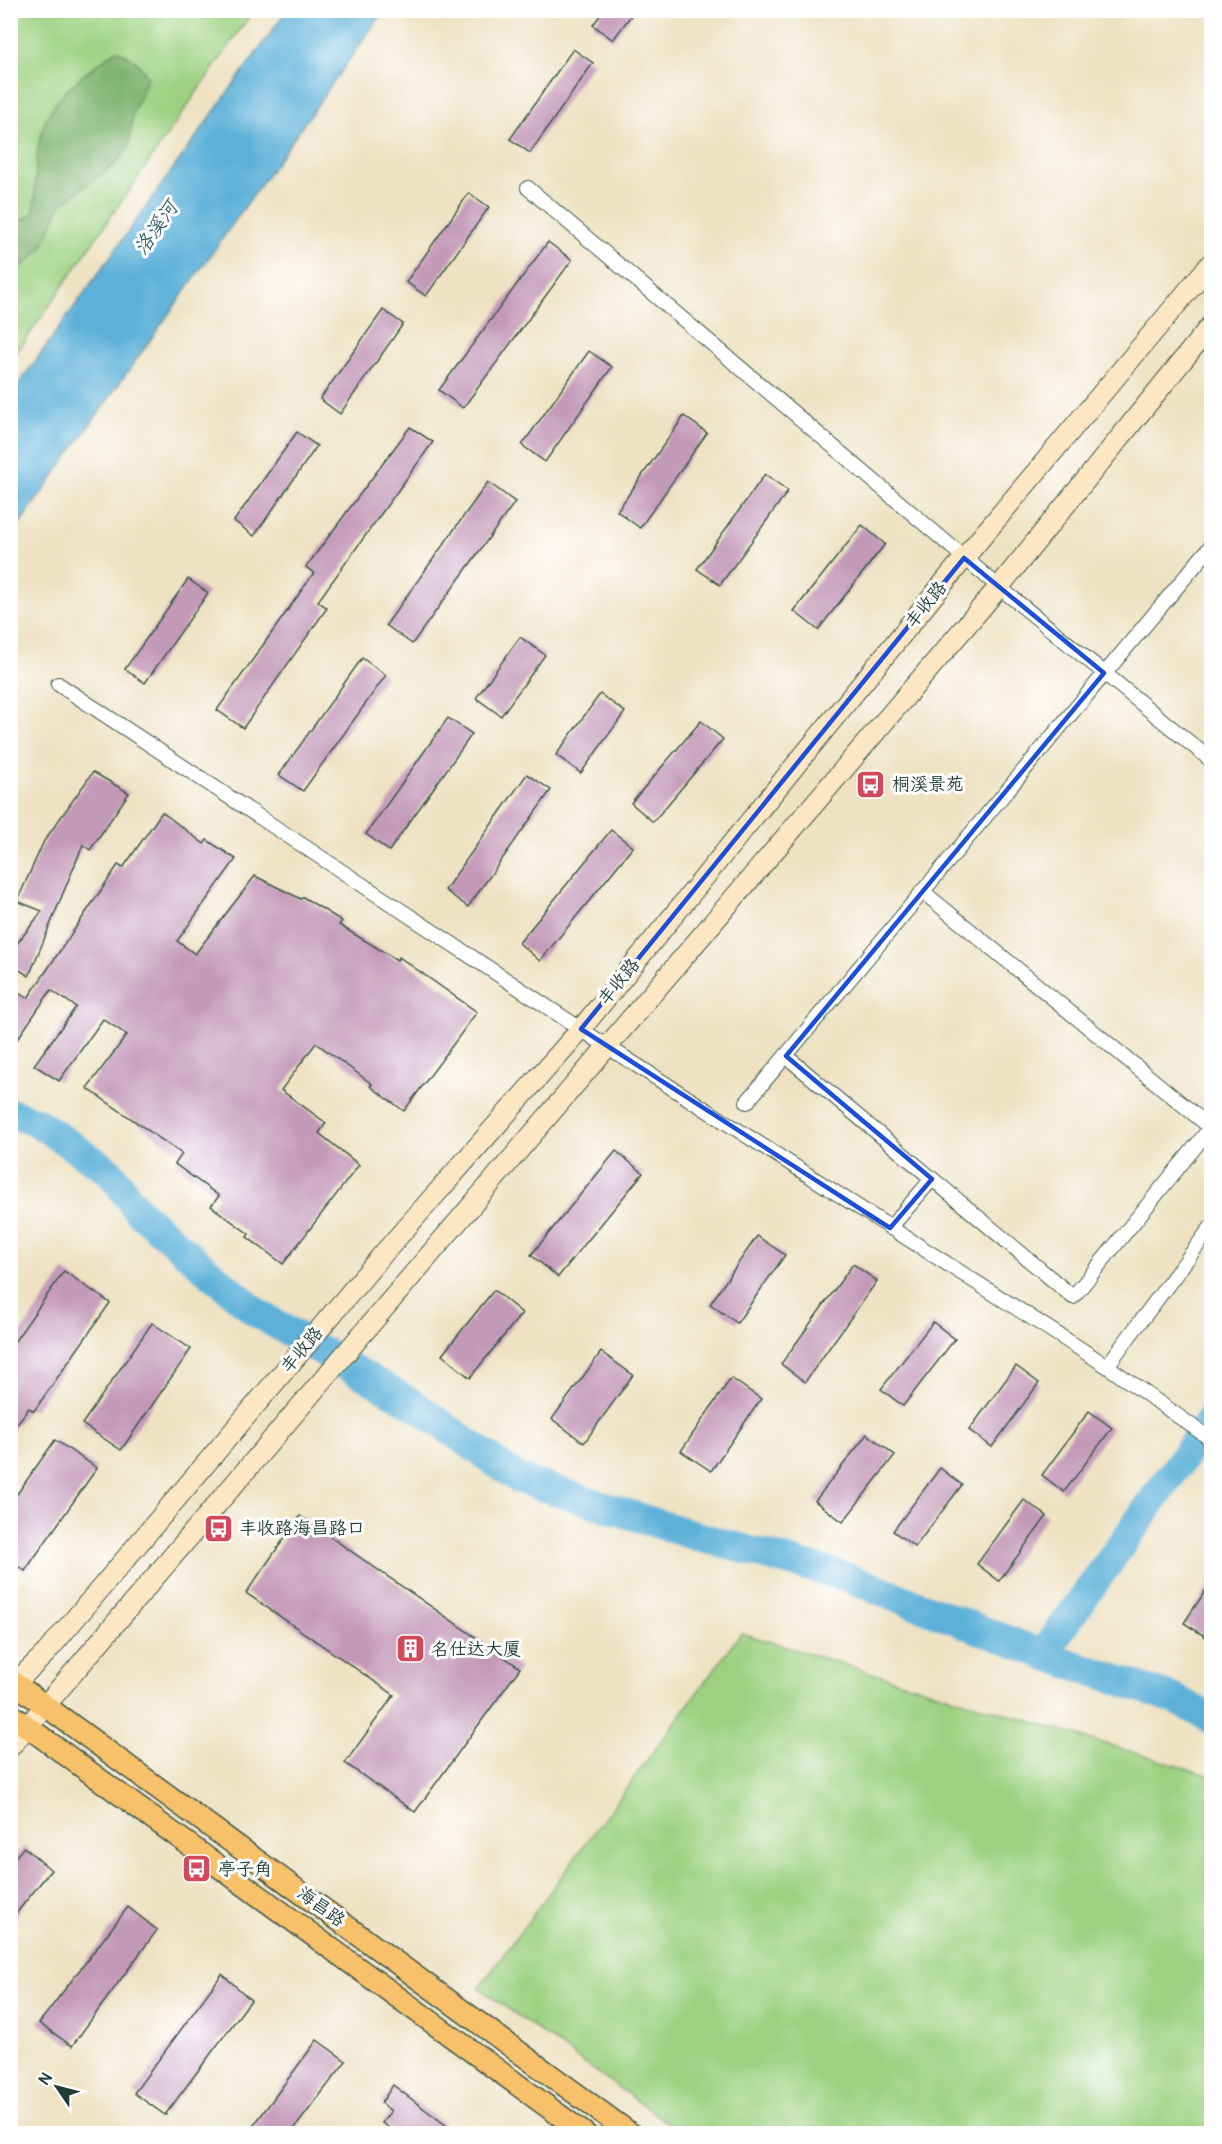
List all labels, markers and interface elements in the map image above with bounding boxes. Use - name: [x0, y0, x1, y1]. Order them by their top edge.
- water label: 洛溪河: [129, 194, 185, 260]
- street label: 丰收路: [900, 577, 952, 633]
- bus stop icon: 桐溪景苑: [855, 768, 887, 800]
- place label: 桐溪景苑: [892, 773, 964, 796]
- street label: 丰收路: [593, 954, 645, 1010]
- street label: 丰收路: [276, 1322, 328, 1378]
- bus stop icon: 丰收路海昌路口: [202, 1512, 234, 1544]
- place label: 丰收路海昌路口: [239, 1517, 365, 1540]
- building icon: 名仕达大厦: [394, 1633, 426, 1665]
- place label: 名仕达大厦: [431, 1638, 521, 1661]
- bus stop icon: 亭子角: [181, 1853, 213, 1885]
- place label: 亭子角: [218, 1858, 272, 1881]
- street label: 海昌路: [292, 1882, 350, 1932]
- north arrow: [27, 2057, 87, 2117]
- text: N: [34, 2069, 57, 2089]

